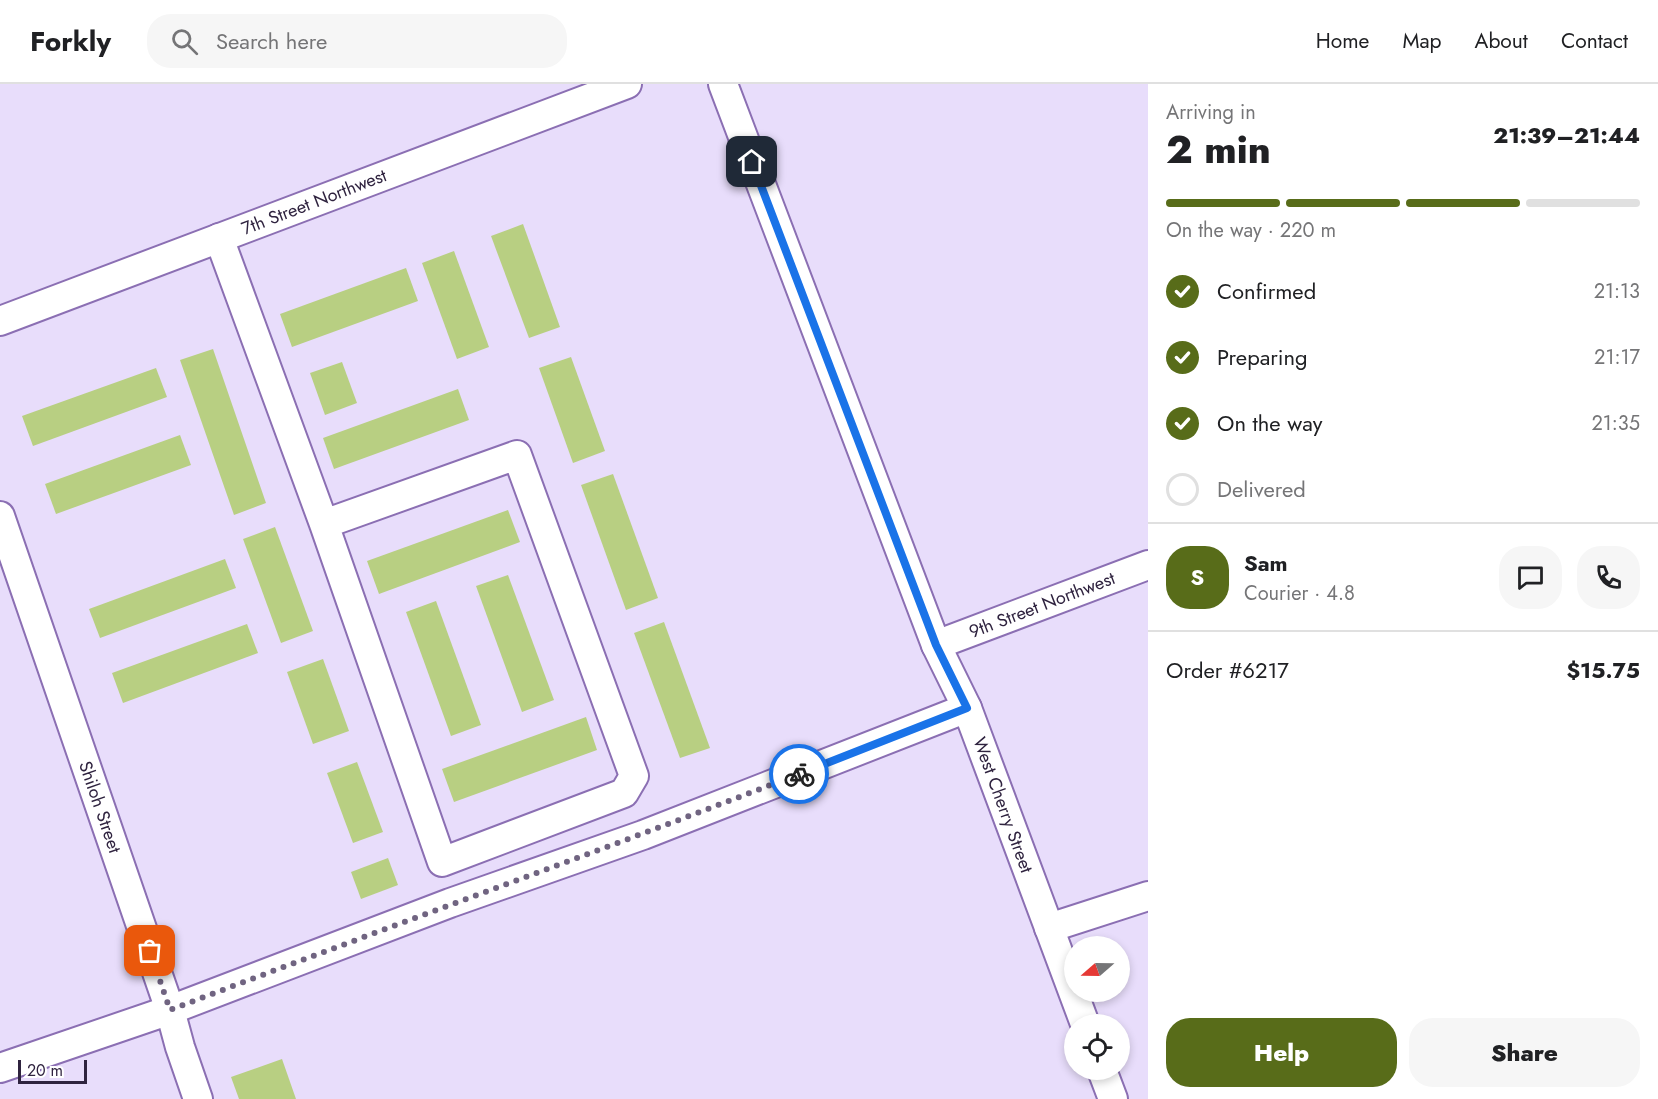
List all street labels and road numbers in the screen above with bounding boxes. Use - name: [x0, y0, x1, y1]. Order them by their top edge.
- street label: 7th Street Northwest: [238, 162, 391, 242]
- street label: 9th Street Northwest: [965, 565, 1119, 645]
- street label: West Cherry Street: [966, 733, 1040, 877]
- street label: Shiloh Street: [72, 757, 128, 857]

